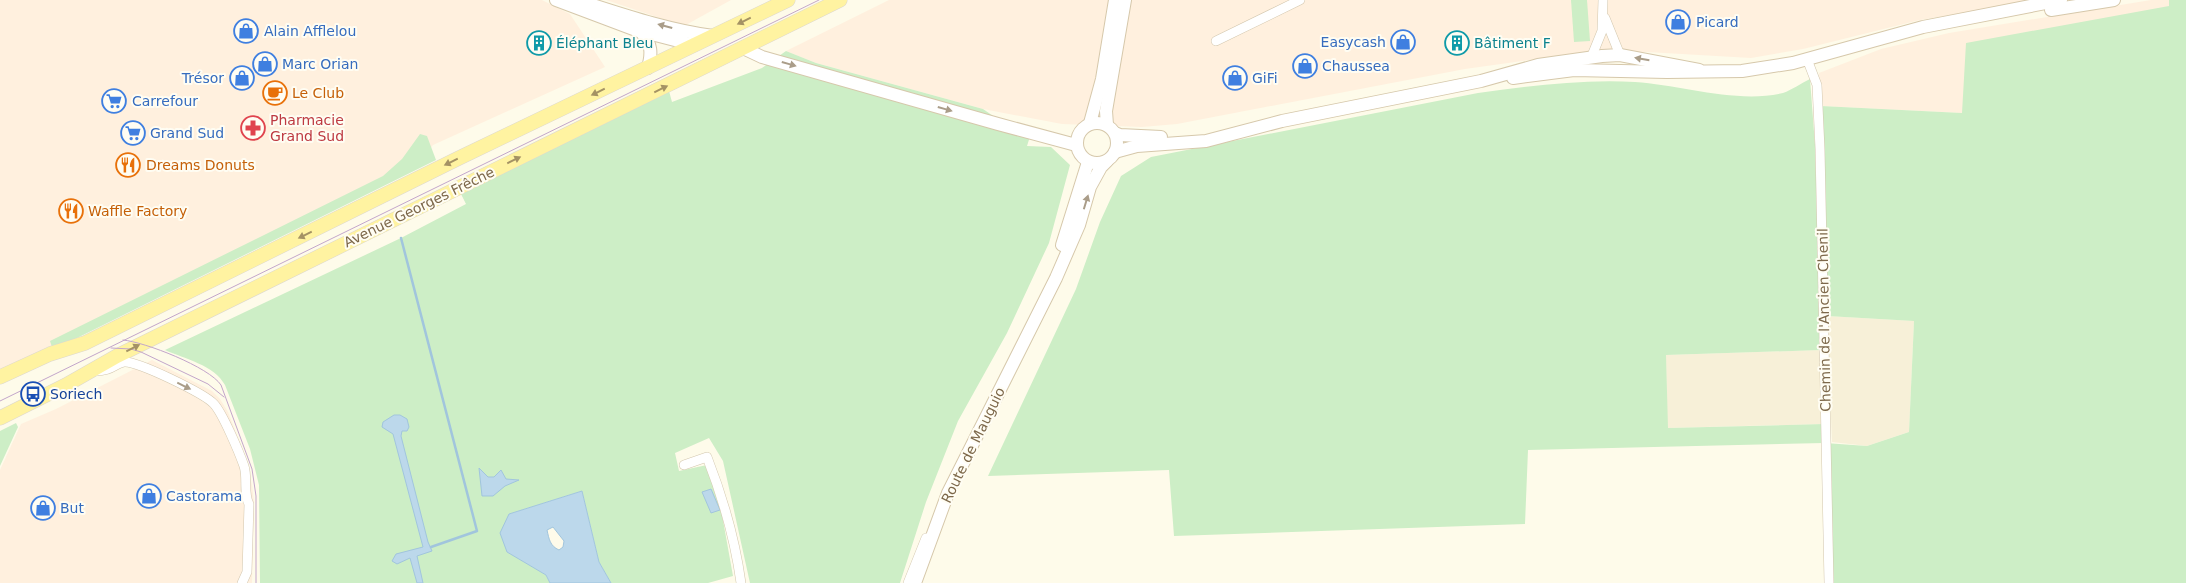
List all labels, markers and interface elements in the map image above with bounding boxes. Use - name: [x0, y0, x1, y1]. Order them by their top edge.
- shop icon: Picard: [1665, 9, 1691, 35]
- place label: Picard: [1696, 14, 1739, 30]
- one-way arrow: [737, 17, 751, 25]
- shop icon: Alain Afflelou: [233, 18, 259, 44]
- one-way arrow: [657, 22, 672, 30]
- place label: Alain Afflelou: [264, 23, 356, 39]
- shop icon: Easycash: [1390, 29, 1416, 55]
- building icon: Éléphant Bleu: [526, 30, 552, 56]
- building icon: Bâtiment F: [1444, 30, 1470, 56]
- place label: Easycash: [1321, 34, 1386, 50]
- place label: Éléphant Bleu: [556, 35, 653, 51]
- place label: Bâtiment F: [1474, 35, 1551, 51]
- shop icon: Marc Orian: [252, 51, 278, 77]
- shop icon: Chaussea: [1292, 53, 1318, 79]
- one-way arrow: [1634, 55, 1650, 63]
- place label: Marc Orian: [282, 56, 358, 72]
- place label: Chaussea: [1322, 58, 1390, 74]
- one-way arrow: [782, 61, 797, 69]
- shop icon: Trésor: [229, 65, 255, 91]
- shop icon: GiFi: [1222, 65, 1248, 91]
- place label: Trésor: [181, 70, 224, 86]
- place label: GiFi: [1252, 70, 1278, 86]
- cafe icon: Le Club: [262, 80, 288, 106]
- place label: Le Club: [292, 85, 344, 101]
- one-way arrow: [653, 85, 668, 93]
- supermarket icon: Carrefour: [101, 88, 127, 114]
- one-way arrow: [590, 88, 605, 96]
- place label: Carrefour: [132, 93, 198, 109]
- one-way arrow: [938, 106, 953, 114]
- place label: Pharmacie Grand Sud: [270, 112, 344, 144]
- pharmacy icon: Pharmacie Grand Sud: [240, 115, 266, 141]
- supermarket icon: Grand Sud: [120, 120, 146, 146]
- place label: Grand Sud: [150, 125, 224, 141]
- restaurant icon: Dreams Donuts: [115, 152, 141, 178]
- one-way arrow: [507, 156, 521, 164]
- place label: Dreams Donuts: [146, 157, 255, 173]
- one-way arrow: [444, 159, 458, 167]
- street label: Avenue Georges Frêche: [341, 164, 497, 250]
- one-way arrow: [1082, 195, 1090, 210]
- restaurant icon: Waffle Factory: [58, 198, 84, 224]
- place label: Waffle Factory: [88, 203, 187, 219]
- street label: Chemin de l'Ancien Chenil: [1814, 228, 1834, 412]
- one-way arrow: [298, 230, 313, 239]
- one-way arrow: [126, 344, 140, 352]
- bus stop icon: Soriech: [20, 381, 46, 407]
- one-way arrow: [177, 382, 191, 390]
- street label: Route de Mauguio: [938, 385, 1008, 505]
- place label: Soriech: [50, 386, 102, 402]
- shop icon: Castorama: [136, 483, 162, 509]
- place label: Castorama: [166, 488, 242, 504]
- shop icon: But: [30, 495, 56, 521]
- place label: But: [60, 500, 84, 516]

